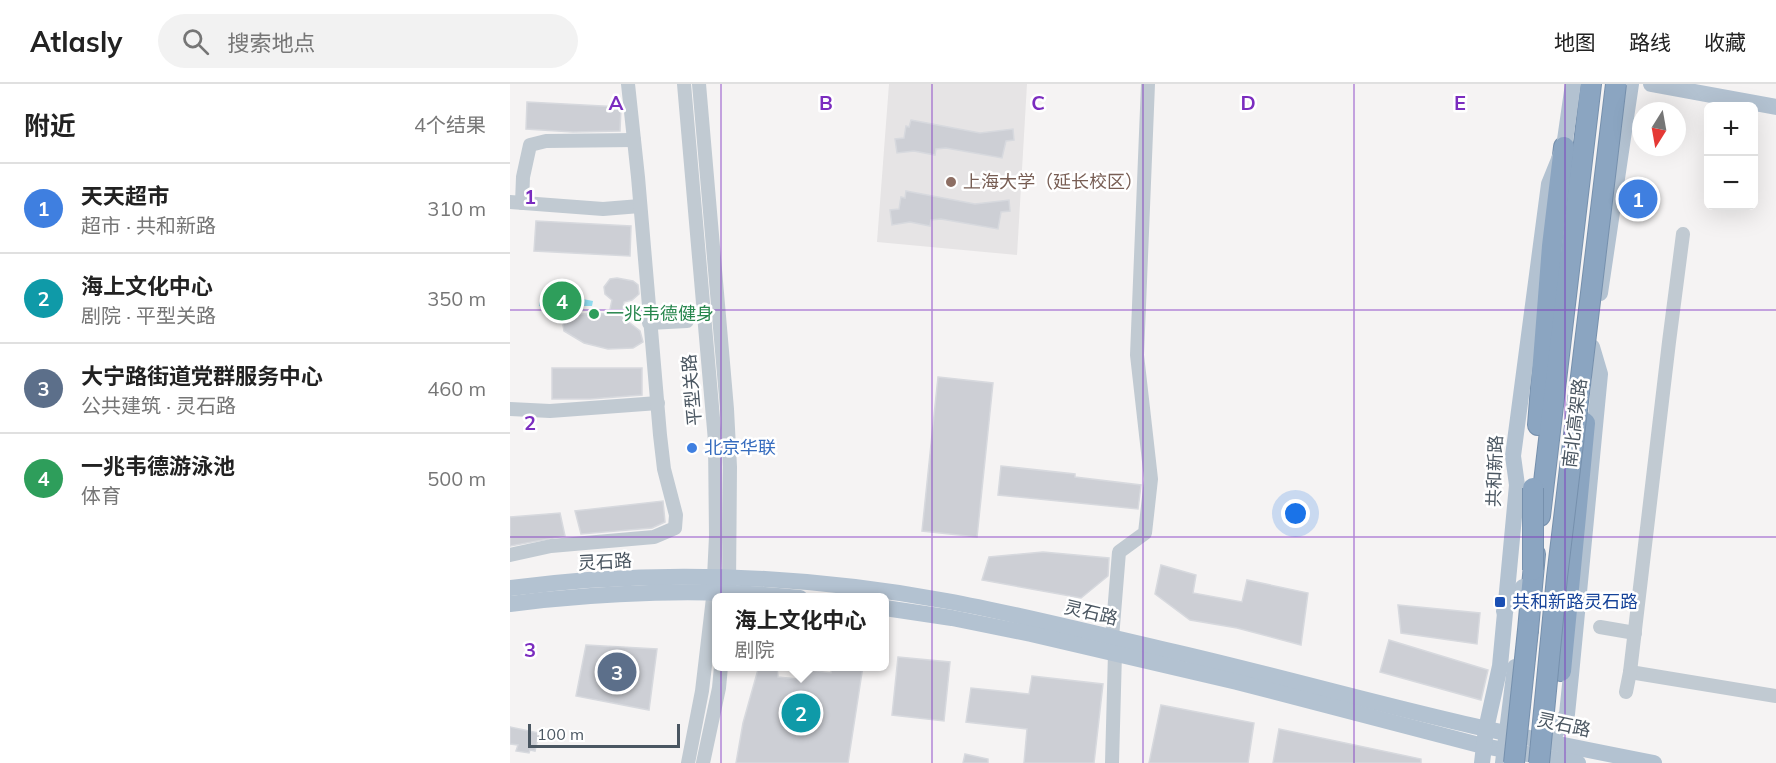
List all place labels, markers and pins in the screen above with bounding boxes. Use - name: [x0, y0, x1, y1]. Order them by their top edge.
- place label: 上海大学（延长校区）: [963, 170, 1143, 193]
- marker: 上海大学（延长校区）: [944, 175, 958, 189]
- pin: 1: [1618, 176, 1658, 222]
- pin: 4: [542, 278, 582, 324]
- place label: 一兆韦德健身: [606, 302, 714, 325]
- marker: 一兆韦德健身: [587, 307, 601, 321]
- place label: 北京华联: [704, 436, 776, 459]
- marker: 北京华联: [685, 441, 699, 455]
- place label: 共和新路灵石路: [1512, 590, 1638, 613]
- marker: 共和新路灵石路: [1493, 595, 1507, 609]
- pin: 3: [598, 650, 636, 694]
- pin: 2: [782, 690, 820, 736]

